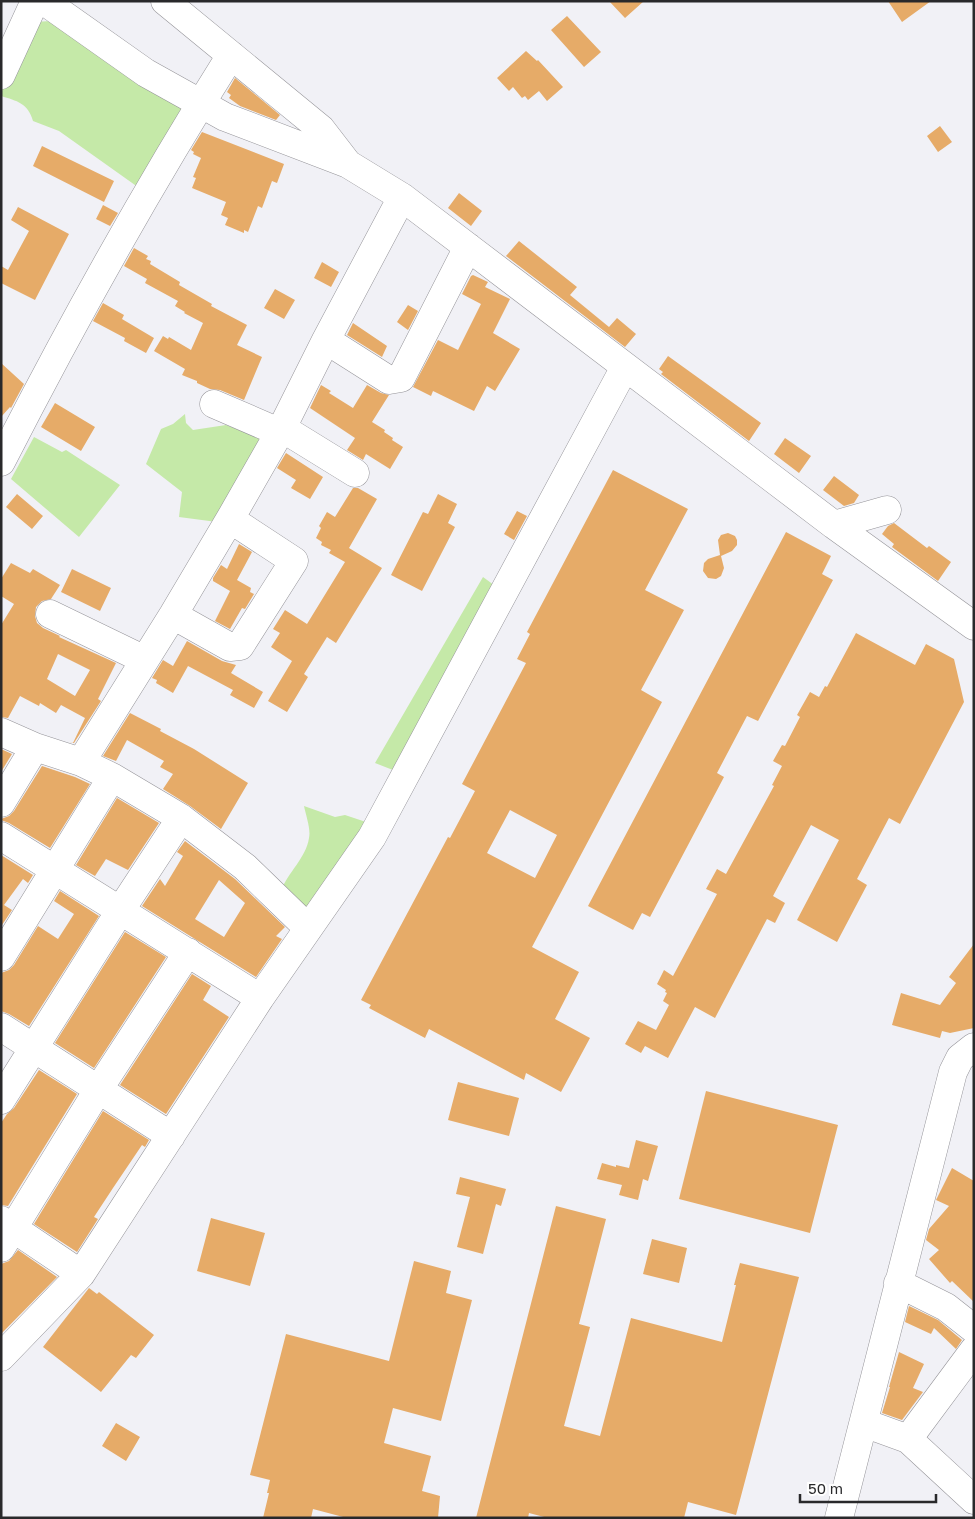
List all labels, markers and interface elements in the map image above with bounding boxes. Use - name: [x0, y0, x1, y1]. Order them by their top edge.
- scale bar: [800, 1472, 936, 1504]
- text: 50 m: [808, 1479, 843, 1497]

